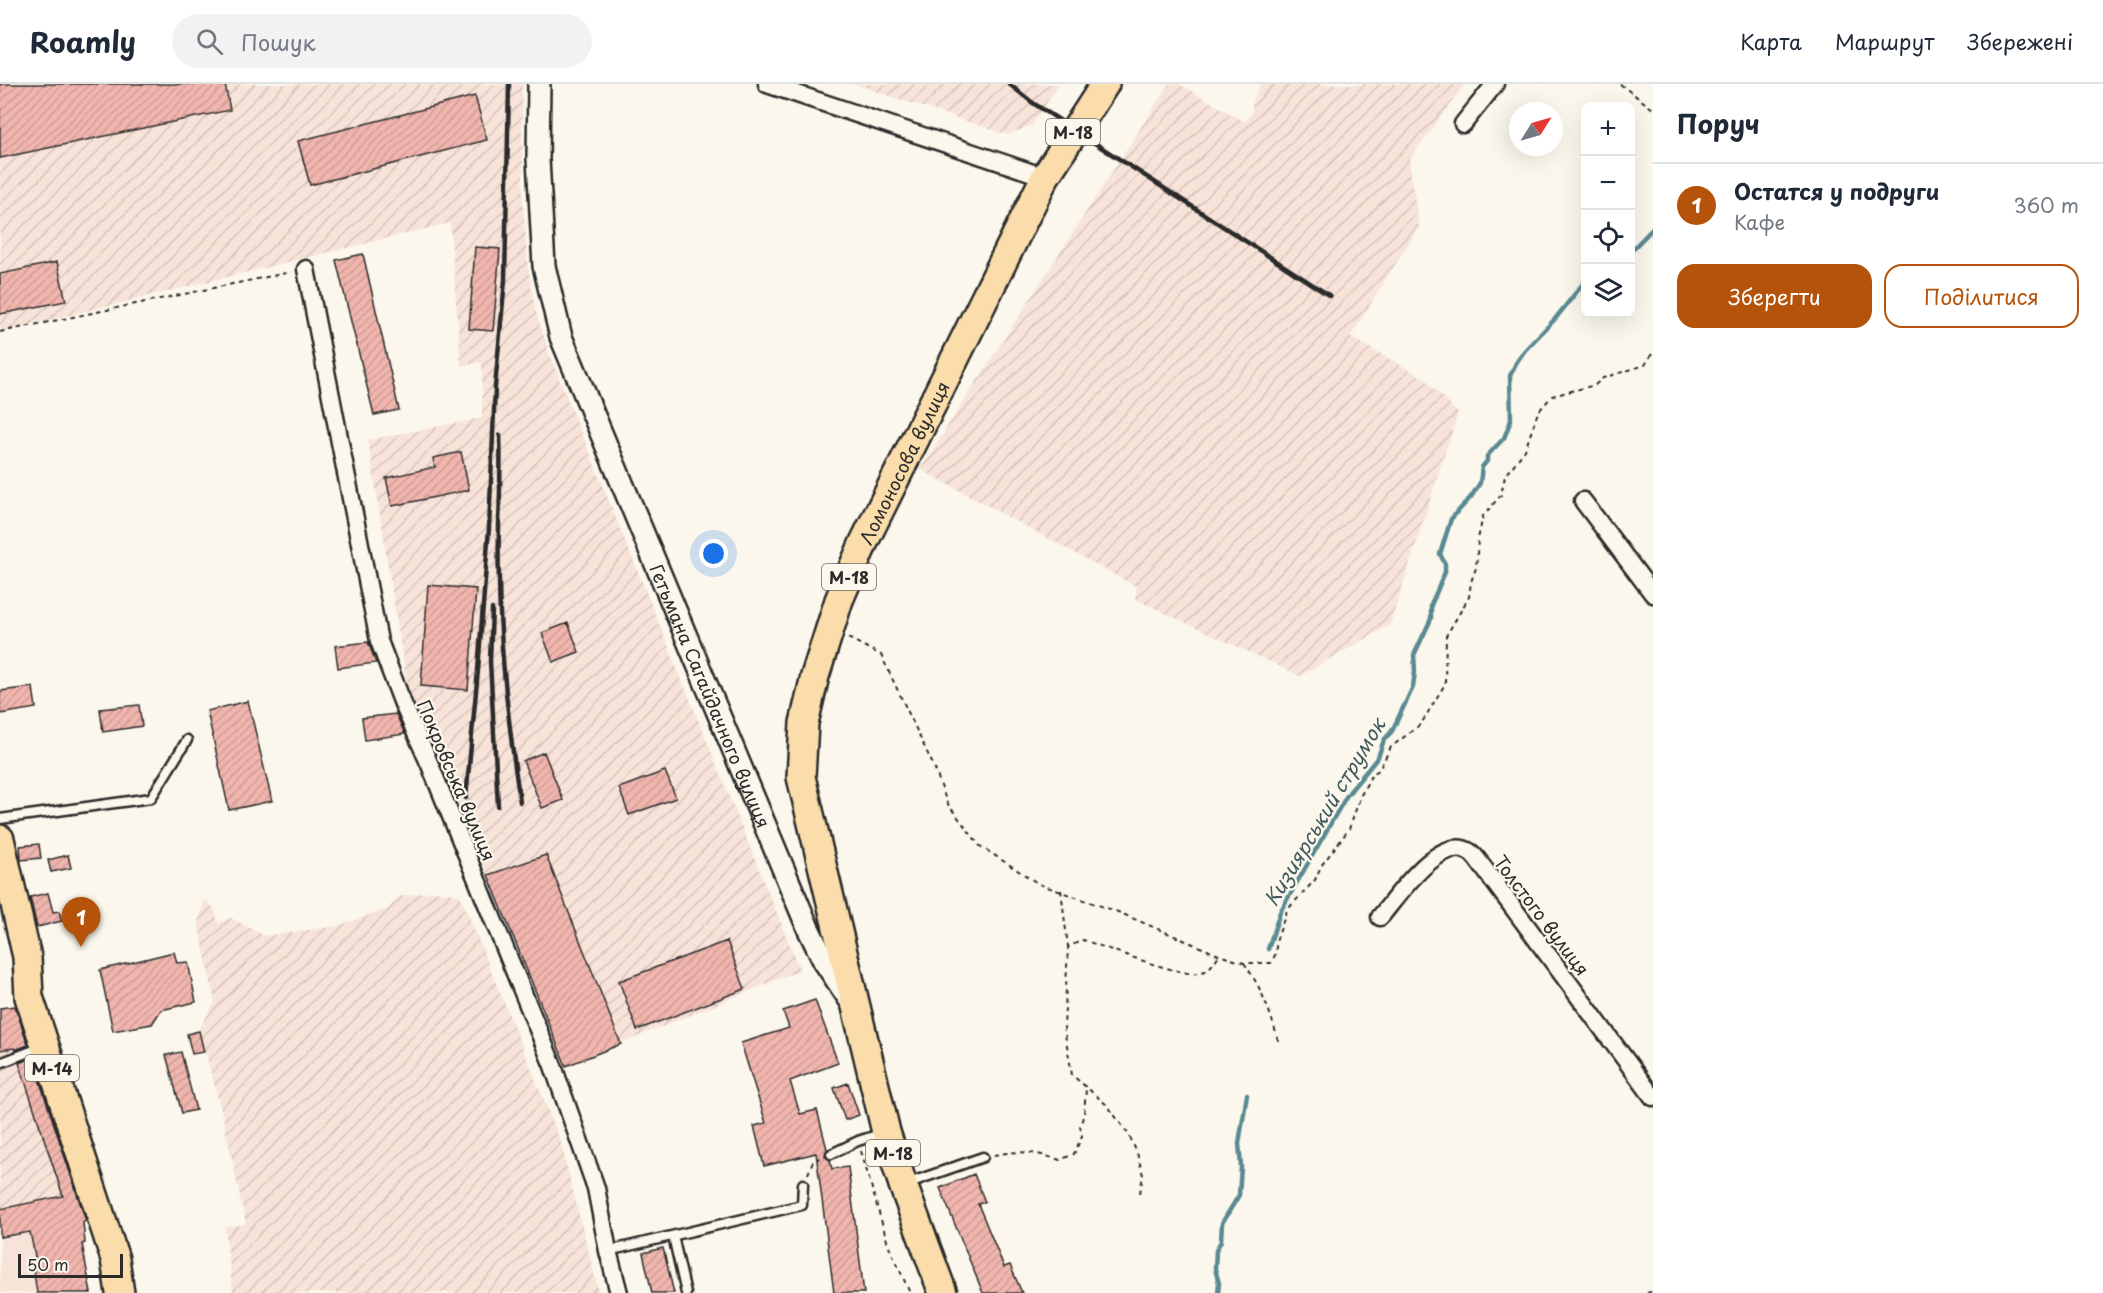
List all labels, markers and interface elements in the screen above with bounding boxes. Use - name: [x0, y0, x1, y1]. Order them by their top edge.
- search box: [172, 14, 592, 68]
- text: Roamly: [30, 20, 136, 63]
- icon: search: [193, 25, 226, 58]
- text: Пошук: [241, 25, 316, 58]
- text: Карта: [1740, 25, 1802, 57]
- text: Маршрут: [1835, 25, 1934, 57]
- text: Збережені: [1967, 25, 2073, 57]
- north arrow: [1509, 102, 1563, 156]
- map controls: [1581, 102, 1635, 318]
- button: +: [1581, 102, 1635, 156]
- text: Поруч: [1677, 104, 1760, 143]
- road number: М-18: [1046, 119, 1100, 145]
- button: −: [1581, 156, 1635, 210]
- text: Остатся у подруги: [1734, 174, 1939, 207]
- text: 1: [1692, 190, 1701, 220]
- text: 360 m: [2013, 190, 2079, 220]
- text: Кафе: [1734, 207, 1785, 237]
- button: locate: [1581, 210, 1635, 264]
- button: layers: [1581, 264, 1635, 318]
- button: Зберегти: [1677, 264, 1872, 328]
- button: Поділитися: [1884, 264, 2079, 328]
- street label: Ломоносова вулиця: [852, 376, 955, 549]
- your location: [699, 539, 728, 568]
- street label: Гетьмана Сагайдачного вулиця: [644, 560, 778, 832]
- road number: М-18: [822, 564, 876, 590]
- street label: Покровська вулиця: [411, 695, 503, 865]
- water label: Кизиярський струмок: [1256, 711, 1393, 912]
- street label: Толстого вулиця: [1488, 849, 1596, 981]
- pin: 1: [62, 898, 100, 947]
- road number: М-14: [25, 1055, 79, 1081]
- road number: М-18: [866, 1140, 920, 1166]
- scale bar: [18, 1251, 123, 1278]
- text: 50 m: [27, 1252, 68, 1276]

